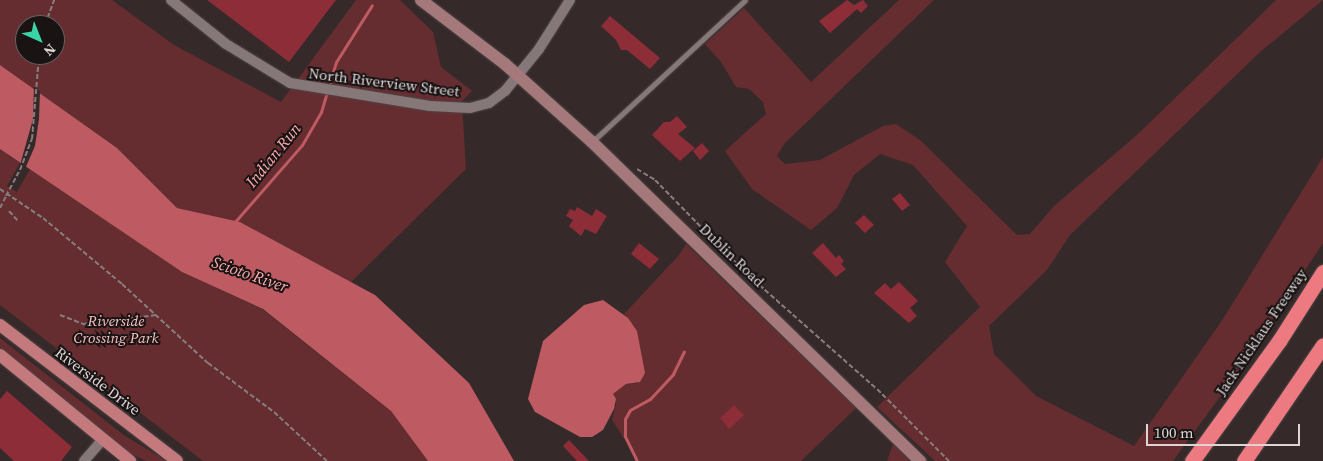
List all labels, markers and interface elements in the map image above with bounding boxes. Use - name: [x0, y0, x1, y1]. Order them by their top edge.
- north arrow: [15, 15, 65, 65]
- text: N: [39, 39, 60, 61]
- street label: North Riverview Street: [308, 64, 460, 100]
- water label: Indian Run: [241, 119, 305, 191]
- street label: Dublin Road: [696, 220, 768, 290]
- water label: Scioto River: [209, 252, 291, 296]
- street label: Jack Nicklaus Freeway: [1212, 265, 1310, 399]
- park label: Riverside Crossing Park: [73, 311, 159, 346]
- street label: Riverside Drive: [52, 343, 144, 419]
- scale bar: [1148, 414, 1302, 446]
- text: 100 m: [1154, 422, 1194, 443]

